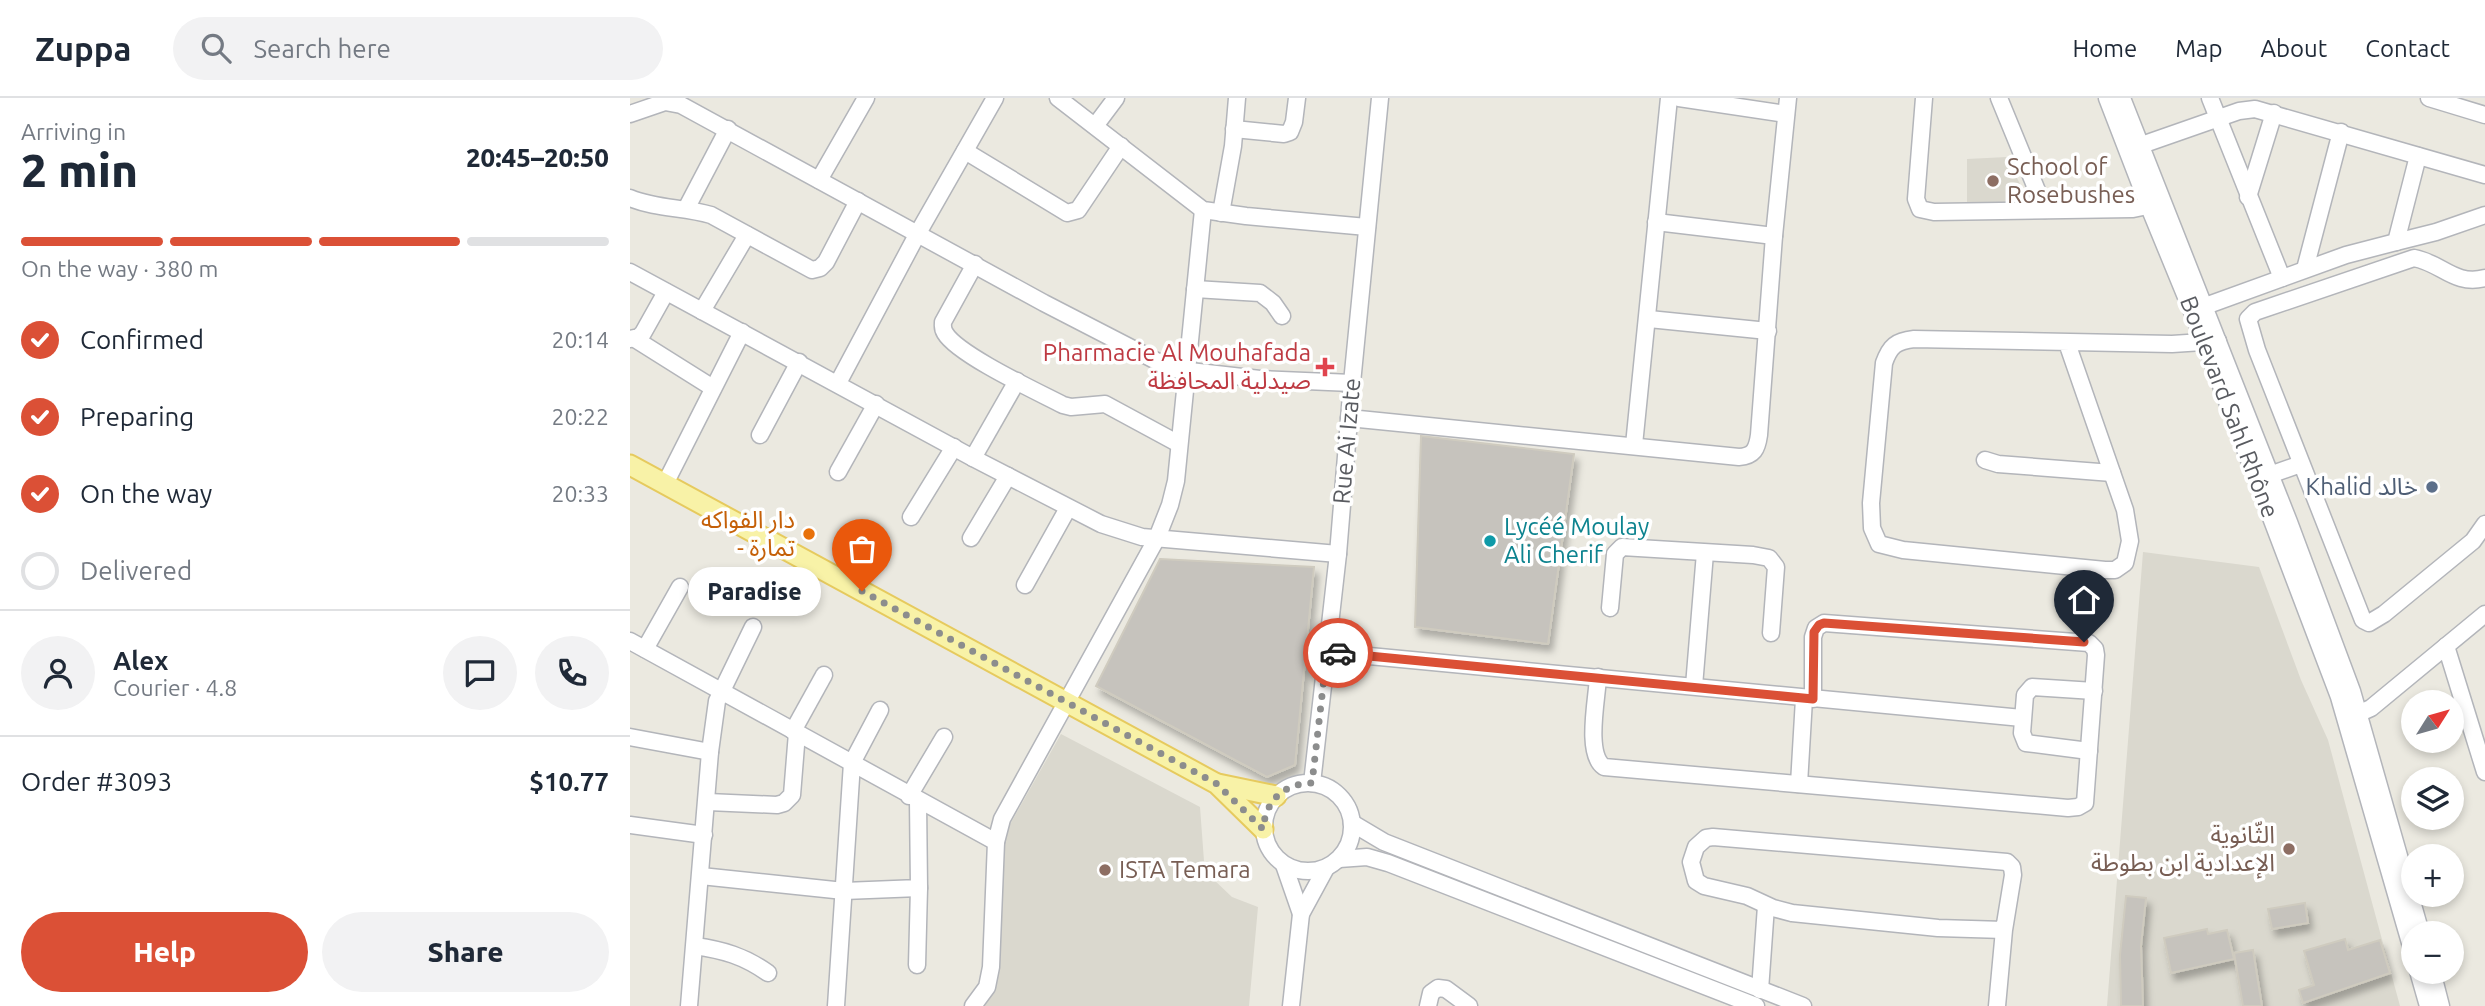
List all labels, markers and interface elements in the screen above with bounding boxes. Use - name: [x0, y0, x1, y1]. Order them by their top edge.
- search box: [173, 17, 663, 80]
- icon: search: [197, 29, 235, 67]
- text: Zuppa: [35, 30, 131, 67]
- text: Search here: [253, 34, 391, 63]
- text: Home: [2072, 35, 2137, 62]
- text: Map: [2175, 35, 2222, 62]
- text: About: [2260, 35, 2327, 62]
- text: Contact: [2365, 35, 2450, 62]
- text: Arriving in: [21, 119, 126, 144]
- text: 20:45–20:50: [466, 143, 609, 172]
- text: 2 min: [21, 144, 138, 196]
- place label: School of Rosebushes: [2007, 153, 2135, 208]
- marker: School of Rosebushes: [1985, 173, 2001, 189]
- text: On the way · 380 m: [21, 256, 218, 281]
- street label: Boulevard Sahl Rhône: [2175, 292, 2284, 521]
- icon: check: [21, 321, 59, 359]
- text: Confirmed: [80, 325, 204, 354]
- text: 20:14: [551, 327, 609, 352]
- place label: Pharmacie Al Mouhafada صيدلية المحافظة: [1043, 339, 1311, 394]
- marker: Pharmacie Al Mouhafada صيدلية المحافظة: [1317, 359, 1333, 375]
- street label: Rue Ai Izate: [1328, 377, 1365, 505]
- icon: check: [21, 398, 59, 436]
- text: Preparing: [80, 402, 194, 431]
- text: 20:22: [551, 404, 609, 429]
- place label: Khalid خالد: [2306, 473, 2418, 500]
- icon: check: [21, 475, 59, 513]
- text: On the way: [80, 479, 212, 508]
- marker: Khalid خالد: [2424, 479, 2440, 495]
- text: 20:33: [551, 481, 609, 506]
- place label: دار الفواكه - تمارة: [701, 506, 795, 562]
- place label: Lycéé Moulay Ali Cherif: [1504, 513, 1650, 568]
- pin: [832, 519, 892, 591]
- marker: دار الفواكه - تمارة: [801, 526, 817, 542]
- icon: bag: [843, 530, 881, 568]
- marker: Lycéé Moulay Ali Cherif: [1482, 533, 1498, 549]
- text: Delivered: [80, 556, 192, 585]
- callout: Paradise: [687, 566, 820, 616]
- pin: [2054, 570, 2114, 642]
- text: Paradise: [707, 579, 802, 604]
- icon: home: [2065, 581, 2103, 619]
- courier: [1303, 618, 1373, 688]
- icon: car: [1319, 634, 1357, 672]
- button: person: [21, 636, 95, 710]
- button: chat: [443, 636, 517, 710]
- button: phone: [535, 636, 609, 710]
- text: Alex: [113, 646, 168, 675]
- text: Courier · 4.8: [113, 675, 237, 700]
- north arrow: [2401, 690, 2464, 752]
- map controls: [2401, 690, 2464, 984]
- text: Order #3093: [21, 767, 172, 796]
- text: $10.77: [529, 767, 609, 796]
- button: layers: [2401, 767, 2464, 830]
- place label: الثّانوية الإعدادية ابن بطوطة: [2091, 821, 2275, 879]
- marker: الثّانوية الإعدادية ابن بطوطة: [2281, 841, 2297, 857]
- button: +: [2401, 844, 2464, 907]
- place label: ISTA Temara: [1119, 856, 1251, 883]
- marker: ISTA Temara: [1097, 862, 1113, 878]
- button: Help: [21, 912, 308, 992]
- button: Share: [322, 912, 609, 992]
- button: −: [2401, 921, 2464, 984]

